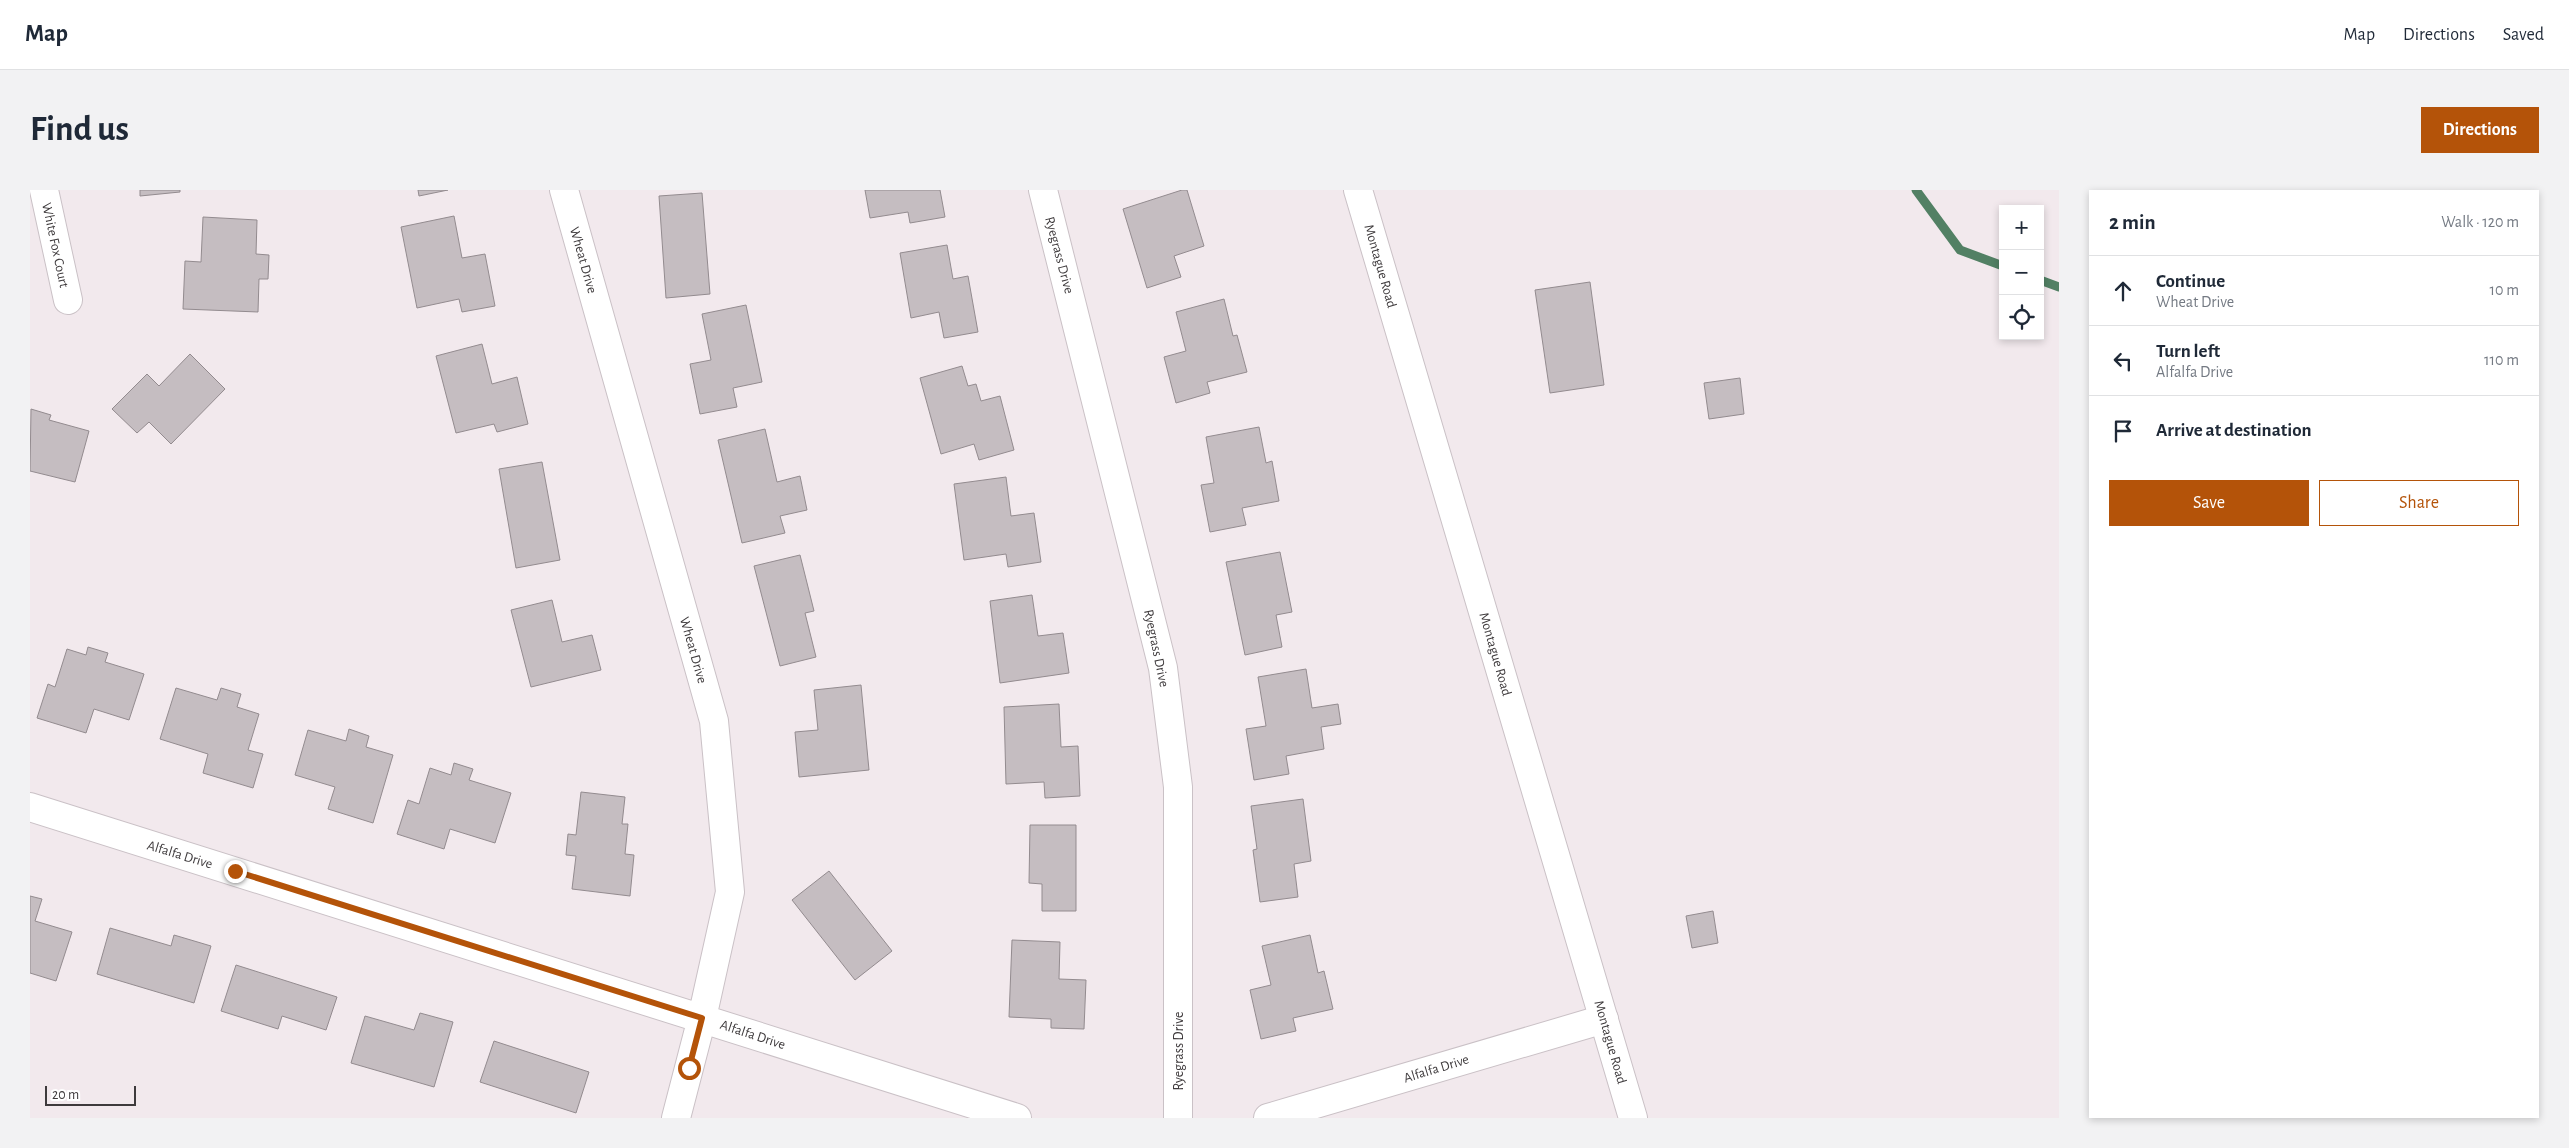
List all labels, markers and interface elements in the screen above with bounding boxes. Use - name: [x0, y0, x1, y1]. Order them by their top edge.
- text: Map: [25, 22, 68, 46]
- text: Map: [2344, 26, 2375, 44]
- text: Directions: [2403, 26, 2475, 44]
- text: Saved: [2503, 26, 2544, 44]
- button: Directions: [2421, 107, 2539, 153]
- text: Find us: [30, 112, 129, 147]
- street label: White Fox Court: [39, 201, 71, 290]
- map controls: [1999, 205, 2044, 340]
- button: +: [1999, 205, 2044, 250]
- text: 2 min: [2109, 212, 2156, 233]
- text: Walk · 120 m: [2441, 214, 2519, 230]
- street label: Ryegrass Drive: [1042, 215, 1076, 295]
- street label: Montague Road: [1361, 223, 1399, 310]
- street label: Wheat Drive: [567, 225, 599, 295]
- button: −: [1999, 250, 2044, 295]
- text: Continue: [2156, 272, 2225, 291]
- icon: ahead: [2109, 277, 2137, 305]
- text: 10 m: [2490, 282, 2519, 298]
- text: Wheat Drive: [2156, 294, 2234, 310]
- button: locate: [1999, 295, 2044, 340]
- text: Turn left: [2156, 342, 2220, 361]
- icon: left: [2109, 347, 2137, 375]
- text: 110 m: [2484, 352, 2519, 368]
- text: Alfalfa Drive: [2156, 364, 2233, 380]
- icon: arrive: [2109, 417, 2137, 445]
- text: Arrive at destination: [2156, 421, 2312, 440]
- button: Save: [2109, 480, 2309, 526]
- button: Share: [2319, 480, 2519, 526]
- street label: Ryegrass Drive: [1141, 608, 1171, 688]
- street label: Montague Road: [1476, 611, 1514, 698]
- street label: Wheat Drive: [677, 615, 709, 685]
- street label: Alfalfa Drive: [145, 838, 214, 872]
- route end: [224, 860, 247, 883]
- street label: Montague Road: [1591, 999, 1629, 1086]
- street label: Ryegrass Drive: [1172, 1011, 1186, 1091]
- street label: Alfalfa Drive: [718, 1018, 787, 1052]
- street label: Alfalfa Drive: [1402, 1052, 1471, 1086]
- route start: [678, 1057, 701, 1080]
- scale bar: [45, 1083, 136, 1106]
- text: 20 m: [52, 1088, 79, 1102]

